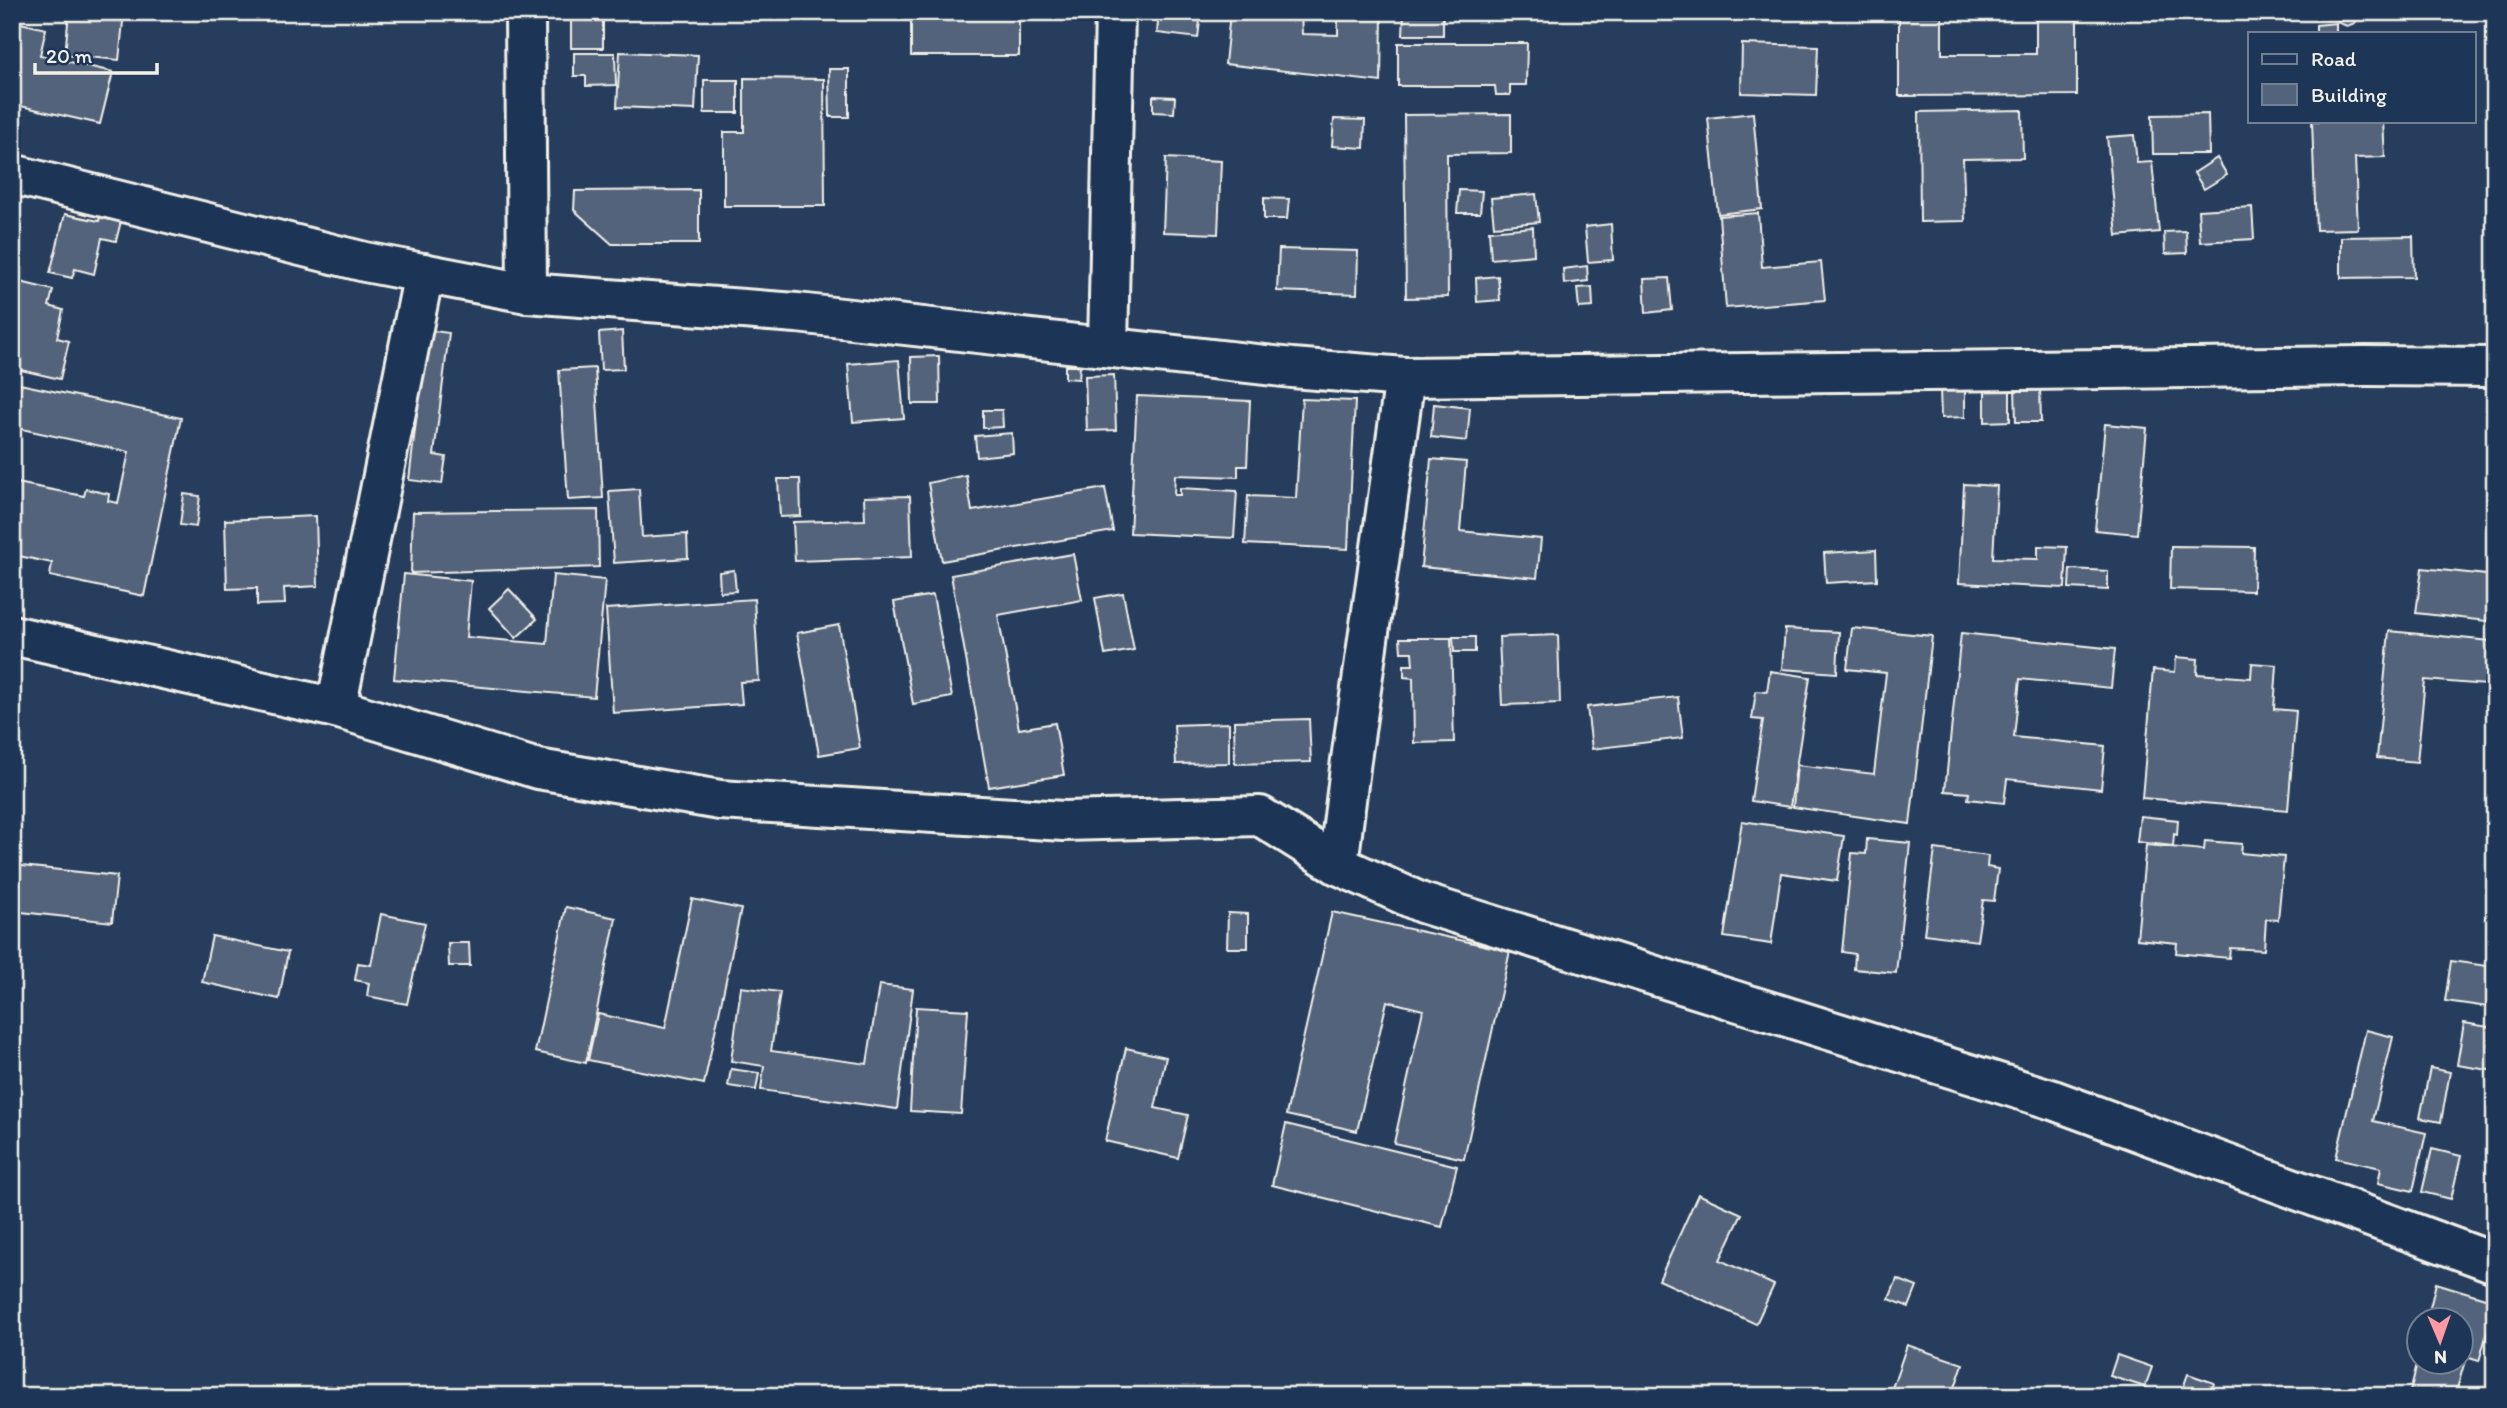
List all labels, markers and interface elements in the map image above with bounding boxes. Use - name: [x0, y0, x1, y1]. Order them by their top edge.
- scale bar: [35, 32, 158, 76]
- legend: [2248, 32, 2476, 122]
- text: 20 m: [46, 43, 93, 68]
- text: Road: [2311, 46, 2357, 71]
- text: Building: [2311, 82, 2387, 107]
- north arrow: [2406, 1306, 2476, 1376]
- text: N: [2434, 1346, 2447, 1369]

